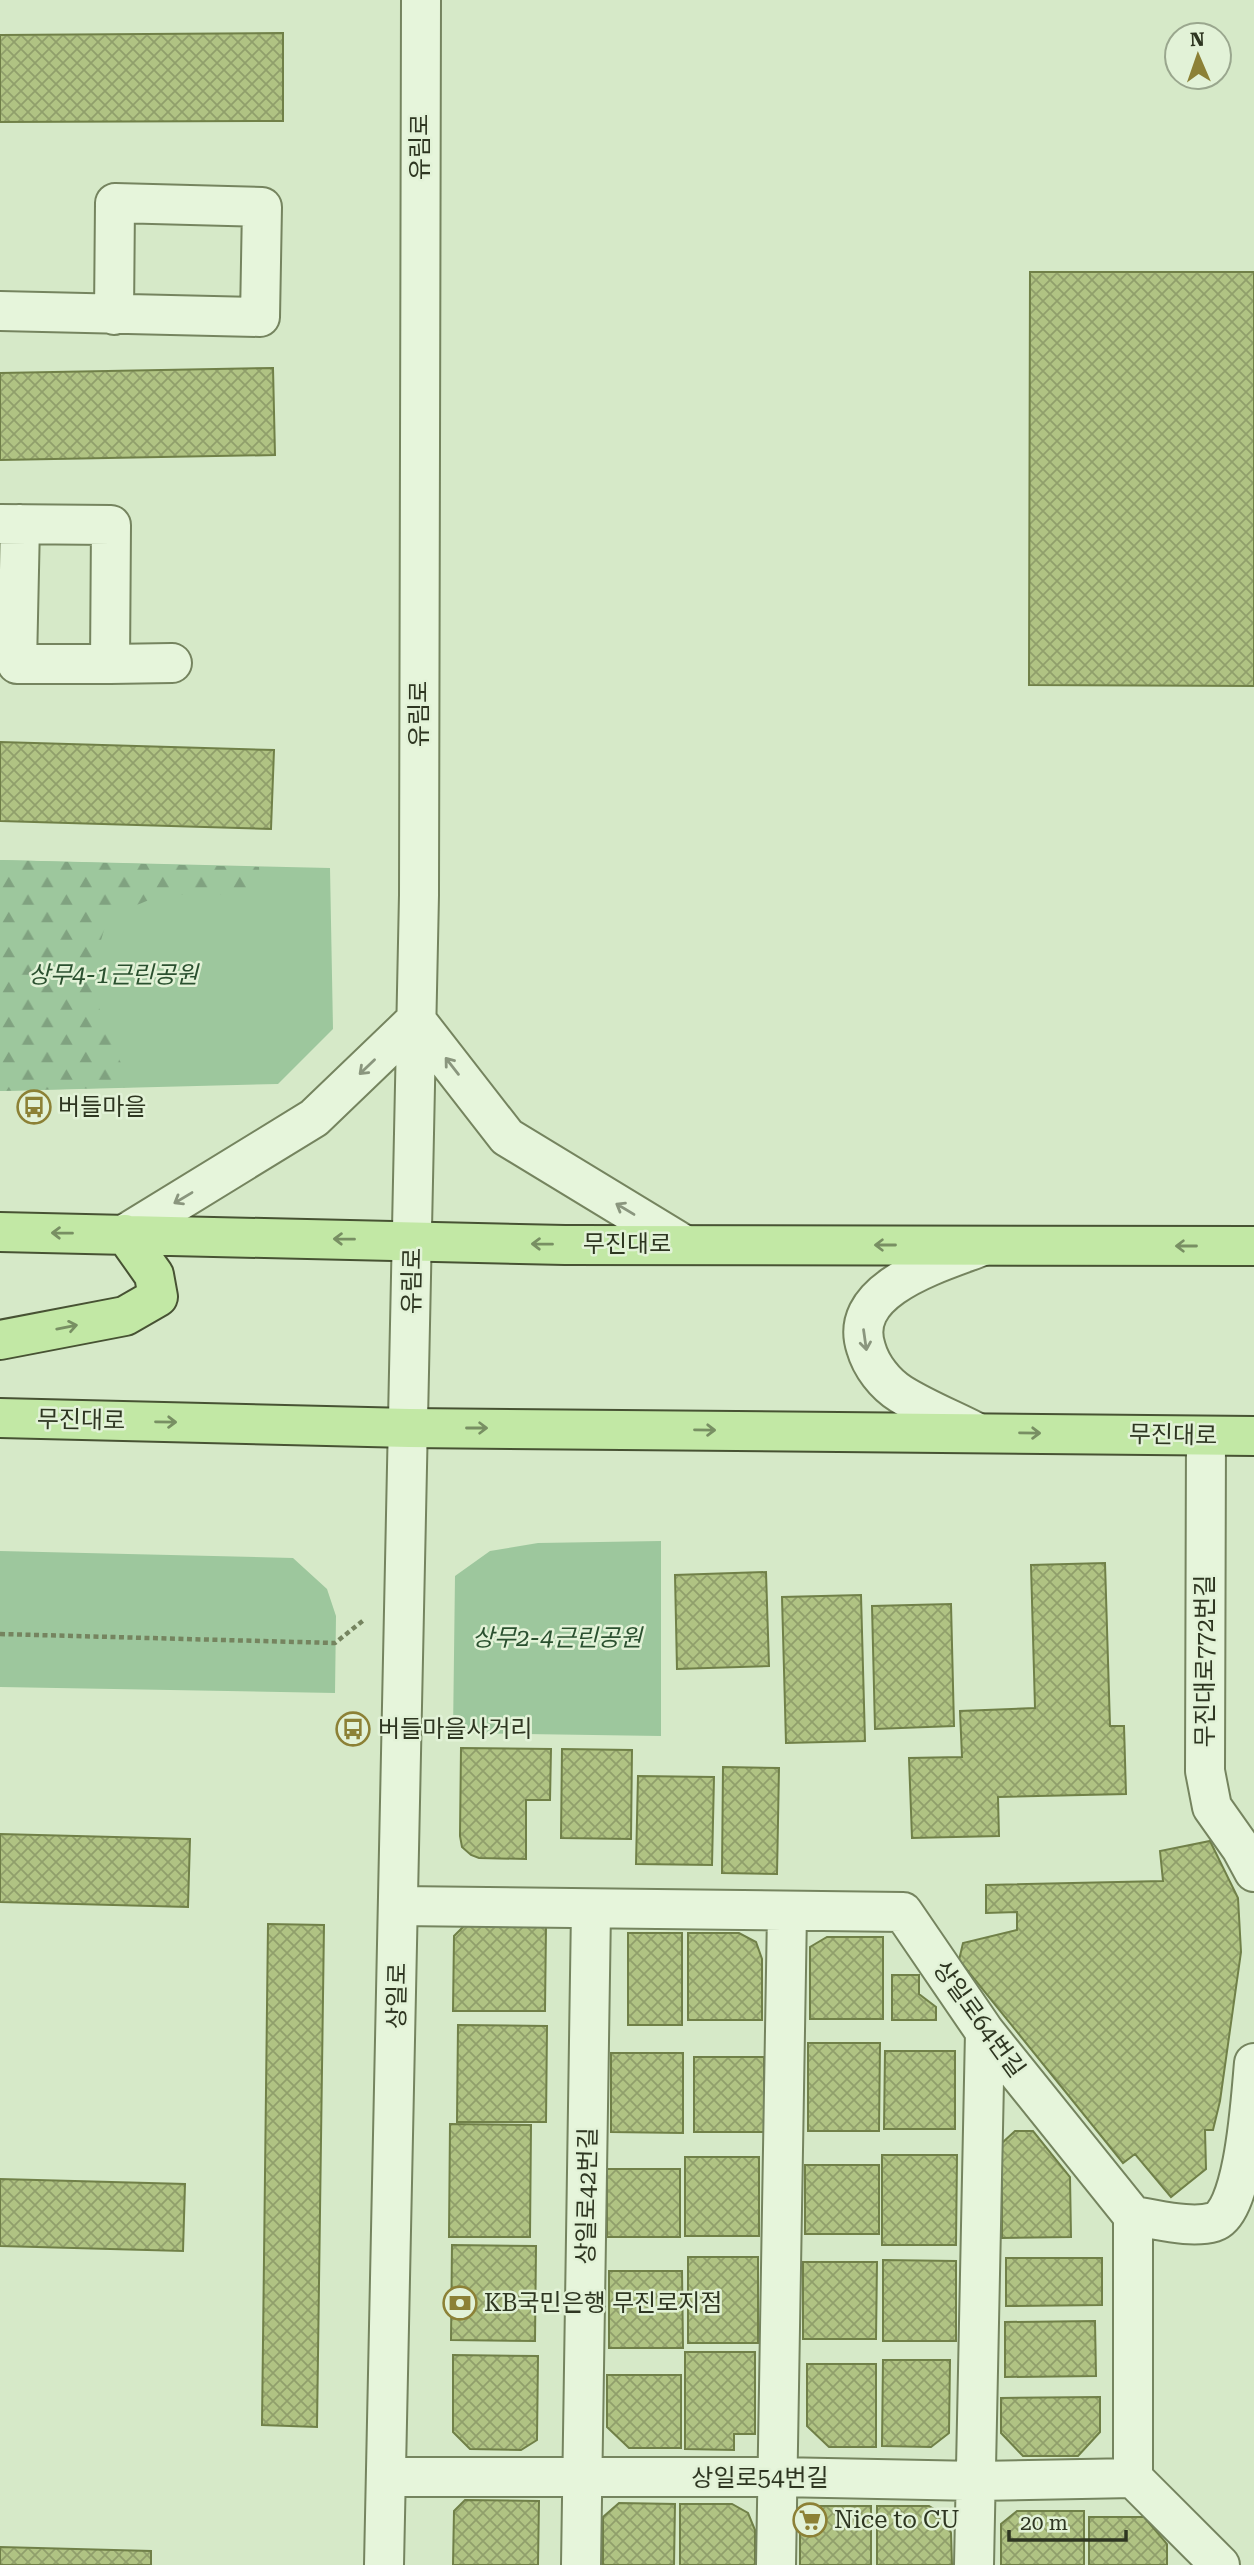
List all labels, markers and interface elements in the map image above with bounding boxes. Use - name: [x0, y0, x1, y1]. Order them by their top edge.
- north arrow: [1163, 21, 1233, 91]
- text: N: [1190, 28, 1206, 51]
- street label: 유림로: [406, 114, 434, 180]
- street label: 유림로: [405, 681, 433, 747]
- park label: 상무4-1근린공원: [28, 961, 200, 989]
- one-way arrow: [359, 1058, 376, 1075]
- one-way arrow: [445, 1058, 460, 1076]
- bus stop icon: 버들마을: [15, 1088, 53, 1126]
- place label: 버들마을: [58, 1093, 146, 1121]
- one-way arrow: [173, 1191, 193, 1205]
- one-way arrow: [615, 1201, 635, 1215]
- one-way arrow: [51, 1226, 74, 1240]
- street label: 무진대로: [583, 1230, 671, 1258]
- one-way arrow: [333, 1232, 356, 1246]
- one-way arrow: [530, 1237, 553, 1251]
- one-way arrow: [874, 1238, 897, 1251]
- one-way arrow: [1175, 1239, 1198, 1253]
- street label: 유림로: [397, 1248, 427, 1314]
- one-way arrow: [55, 1320, 78, 1333]
- one-way arrow: [859, 1328, 872, 1351]
- street label: 무진대로: [37, 1405, 125, 1435]
- one-way arrow: [154, 1415, 177, 1429]
- street label: 무진대로: [1129, 1420, 1217, 1450]
- one-way arrow: [466, 1421, 489, 1435]
- one-way arrow: [693, 1423, 716, 1437]
- one-way arrow: [1019, 1427, 1042, 1440]
- street label: 무진대로772번길: [1191, 1575, 1219, 1747]
- park label: 상무2-4근린공원: [472, 1624, 644, 1652]
- bus stop icon: 버들마을사거리: [334, 1710, 372, 1748]
- place label: 버들마을사거리: [378, 1715, 533, 1743]
- street label: 상일로64번길: [927, 1955, 1031, 2083]
- street label: 상일로: [382, 1963, 412, 2029]
- street label: 상일로42번길: [572, 2127, 602, 2265]
- bank icon: KB국민은행 무진로지점: [441, 2284, 479, 2322]
- place label: KB국민은행 무진로지점: [484, 2289, 722, 2317]
- street label: 상일로54번길: [691, 2464, 829, 2492]
- scale bar: [1009, 2498, 1126, 2542]
- supermarket icon: Nice to CU: [791, 2501, 829, 2539]
- place label: Nice to CU: [834, 2506, 960, 2534]
- text: 20 m: [1020, 2511, 1068, 2535]

